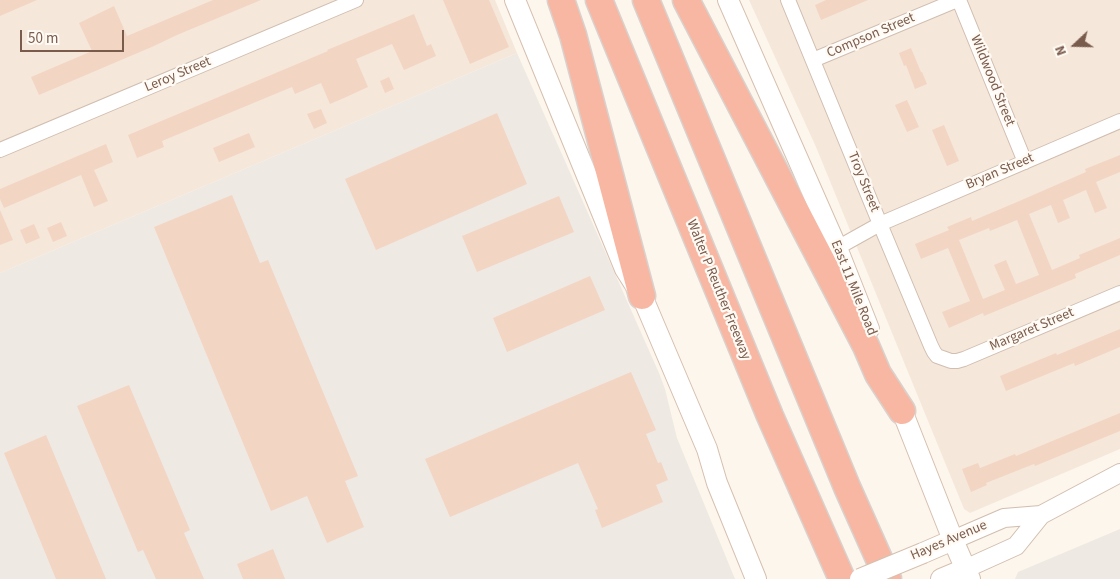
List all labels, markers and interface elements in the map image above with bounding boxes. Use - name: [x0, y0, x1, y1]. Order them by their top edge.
- street label: Compson Street: [824, 10, 918, 62]
- scale bar: [22, 20, 126, 52]
- north arrow: [1050, 20, 1100, 70]
- text: 50 m: [28, 28, 58, 49]
- street label: Wildwood Street: [966, 33, 1018, 129]
- text: N: [1050, 42, 1072, 58]
- street label: Leroy Street: [142, 54, 214, 96]
- street label: Troy Street: [843, 149, 883, 215]
- street label: Bryan Street: [963, 150, 1037, 194]
- street label: Walter P Reuther Freeway: [682, 218, 754, 362]
- street label: East 11 Mile Road: [826, 238, 880, 338]
- street label: Margaret Street: [987, 305, 1077, 355]
- street label: Hayes Avenue: [908, 517, 990, 565]

